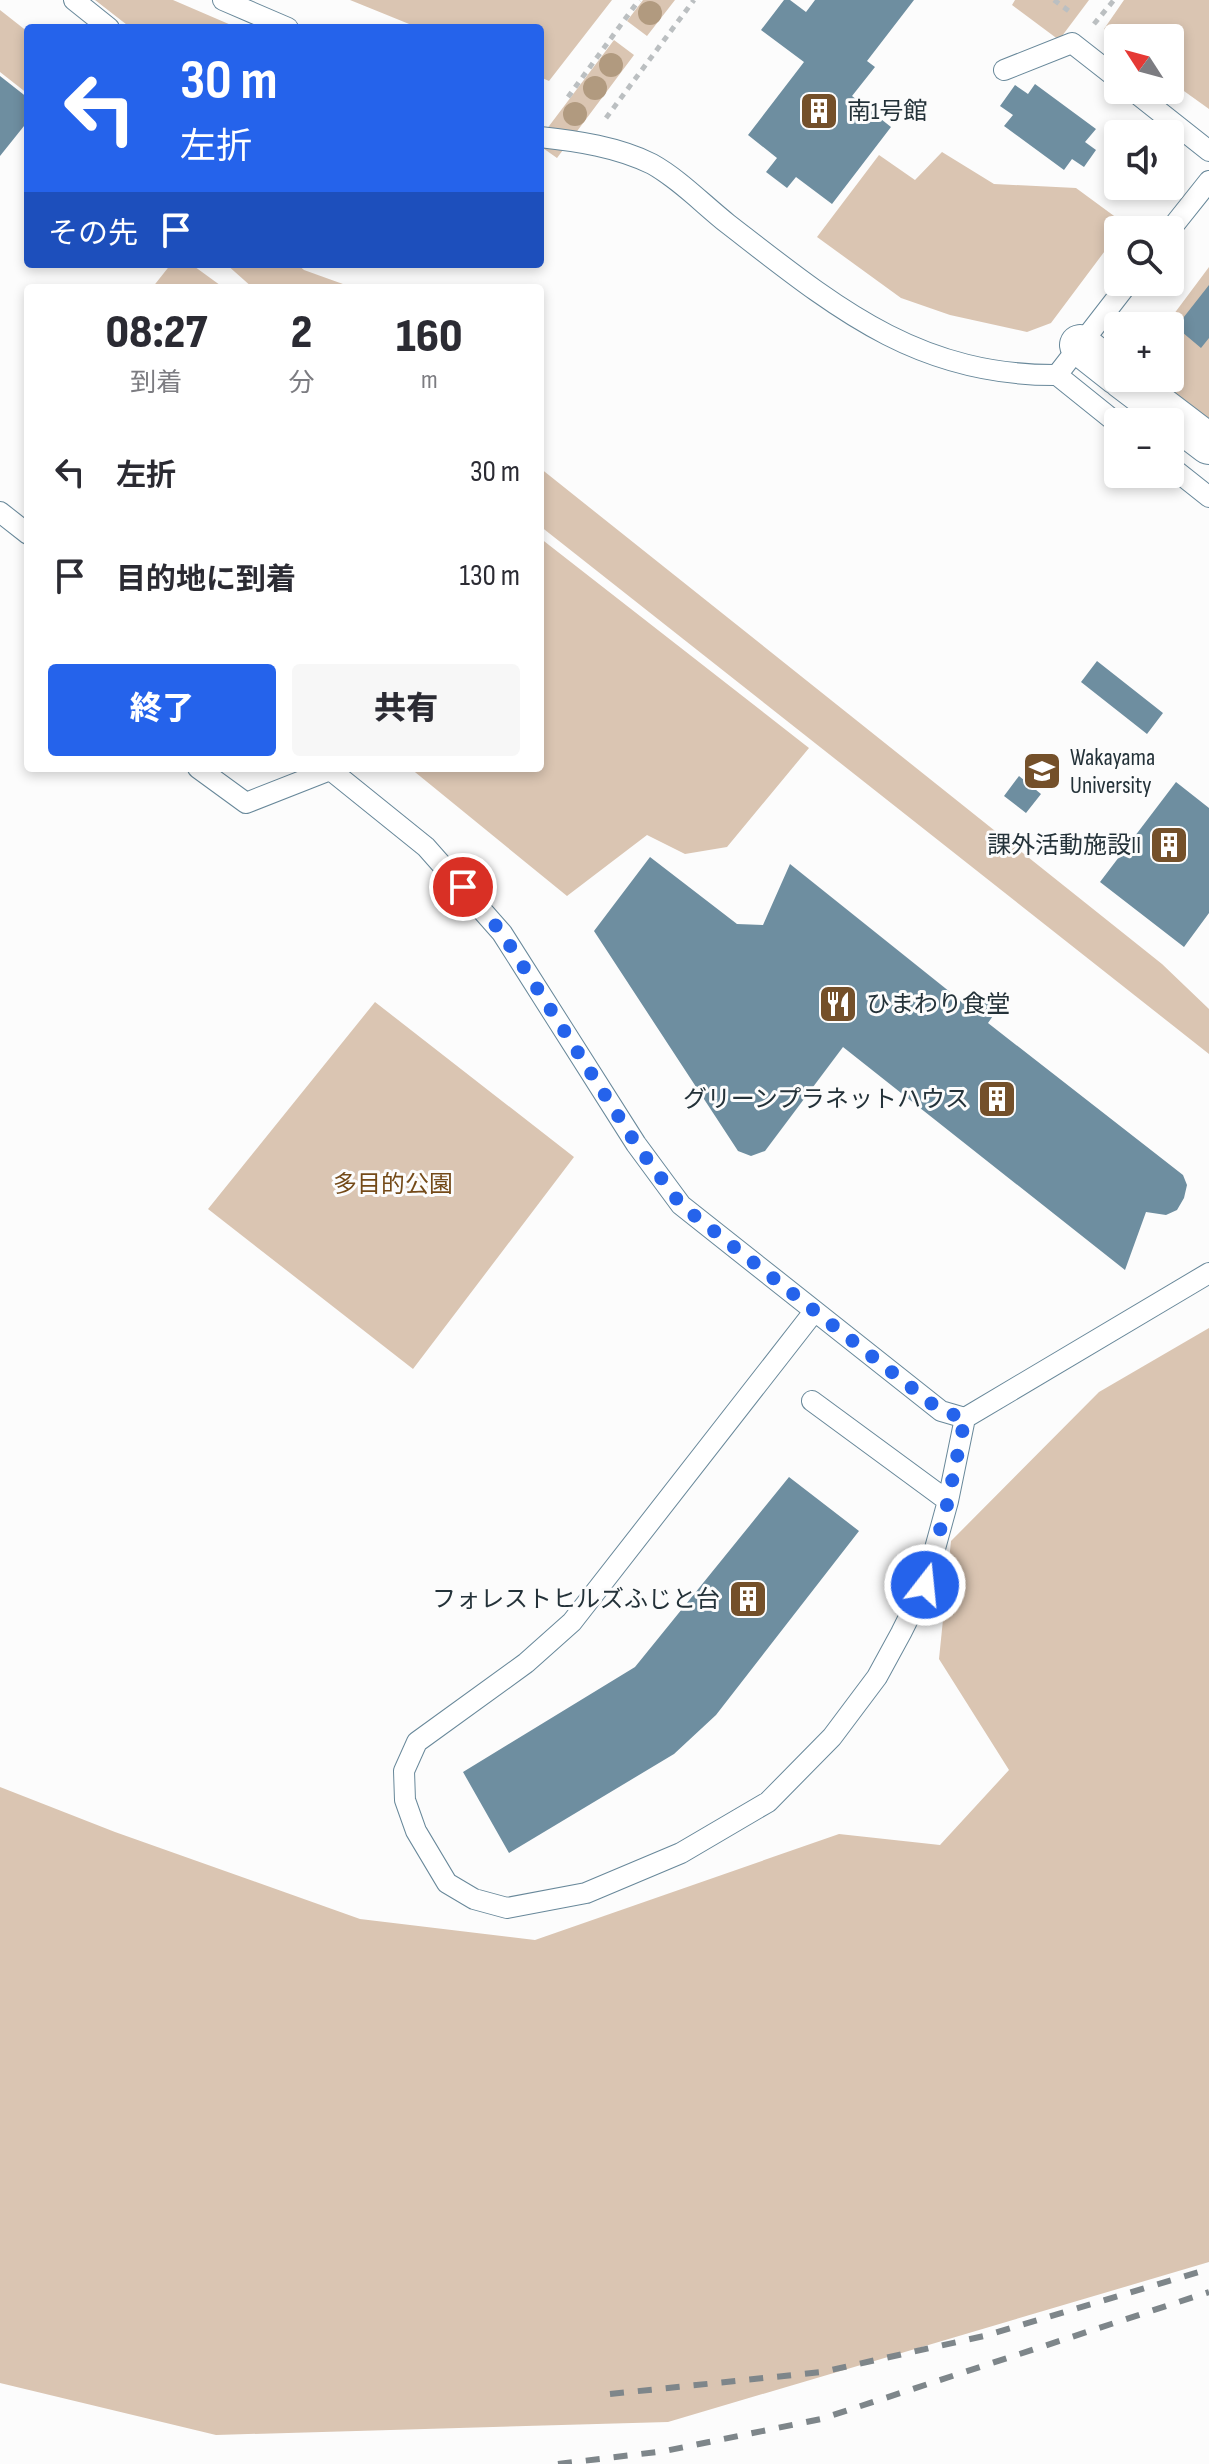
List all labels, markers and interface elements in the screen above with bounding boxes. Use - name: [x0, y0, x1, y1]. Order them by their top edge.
- north arrow: [1104, 24, 1184, 104]
- map controls: [1104, 24, 1184, 488]
- text: 30 m: [180, 48, 278, 115]
- icon: left: [48, 56, 152, 160]
- building icon: 南1号館: [798, 90, 840, 132]
- place label: 南1号館: [847, 97, 927, 126]
- button: sound: [1104, 120, 1184, 200]
- text: 左折: [180, 126, 252, 169]
- icon: arrive: [154, 208, 198, 252]
- text: その先: [48, 216, 138, 252]
- button: search: [1104, 216, 1184, 296]
- text: 08:27: [105, 304, 207, 361]
- text: 2: [291, 304, 312, 361]
- text: 160: [396, 308, 463, 365]
- button: +: [1104, 312, 1184, 392]
- text: m: [421, 365, 438, 396]
- text: 到着: [130, 368, 182, 399]
- text: 分: [289, 368, 315, 399]
- button: −: [1104, 408, 1184, 488]
- icon: left: [48, 450, 92, 494]
- text: 30 m: [470, 454, 520, 490]
- text: 左折: [116, 458, 176, 494]
- icon: arrive: [48, 554, 92, 598]
- text: 130 m: [460, 558, 520, 594]
- text: 目的地に到着: [116, 562, 296, 598]
- button: 終了: [48, 664, 276, 756]
- button: 共有: [292, 664, 520, 756]
- place label: Wakayama University: [1070, 743, 1155, 800]
- school or university icon: Wakayama University: [1021, 750, 1063, 792]
- building icon: 課外活動施設II: [1148, 824, 1190, 866]
- place label: 課外活動施設II: [987, 831, 1141, 860]
- pin: [429, 853, 497, 921]
- icon: arrive: [441, 865, 485, 909]
- restaurant icon: ひまわり食堂: [817, 983, 859, 1025]
- place label: ひまわり食堂: [866, 990, 1010, 1019]
- building icon: グリーンプラネットハウス: [976, 1078, 1018, 1120]
- place label: グリーンプラネットハウス: [683, 1085, 969, 1114]
- park label: 多目的公園: [333, 1170, 453, 1199]
- position arrow: [883, 1543, 967, 1627]
- building icon: フォレストヒルズふじと台: [727, 1578, 769, 1620]
- place label: フォレストヒルズふじと台: [432, 1585, 720, 1614]

